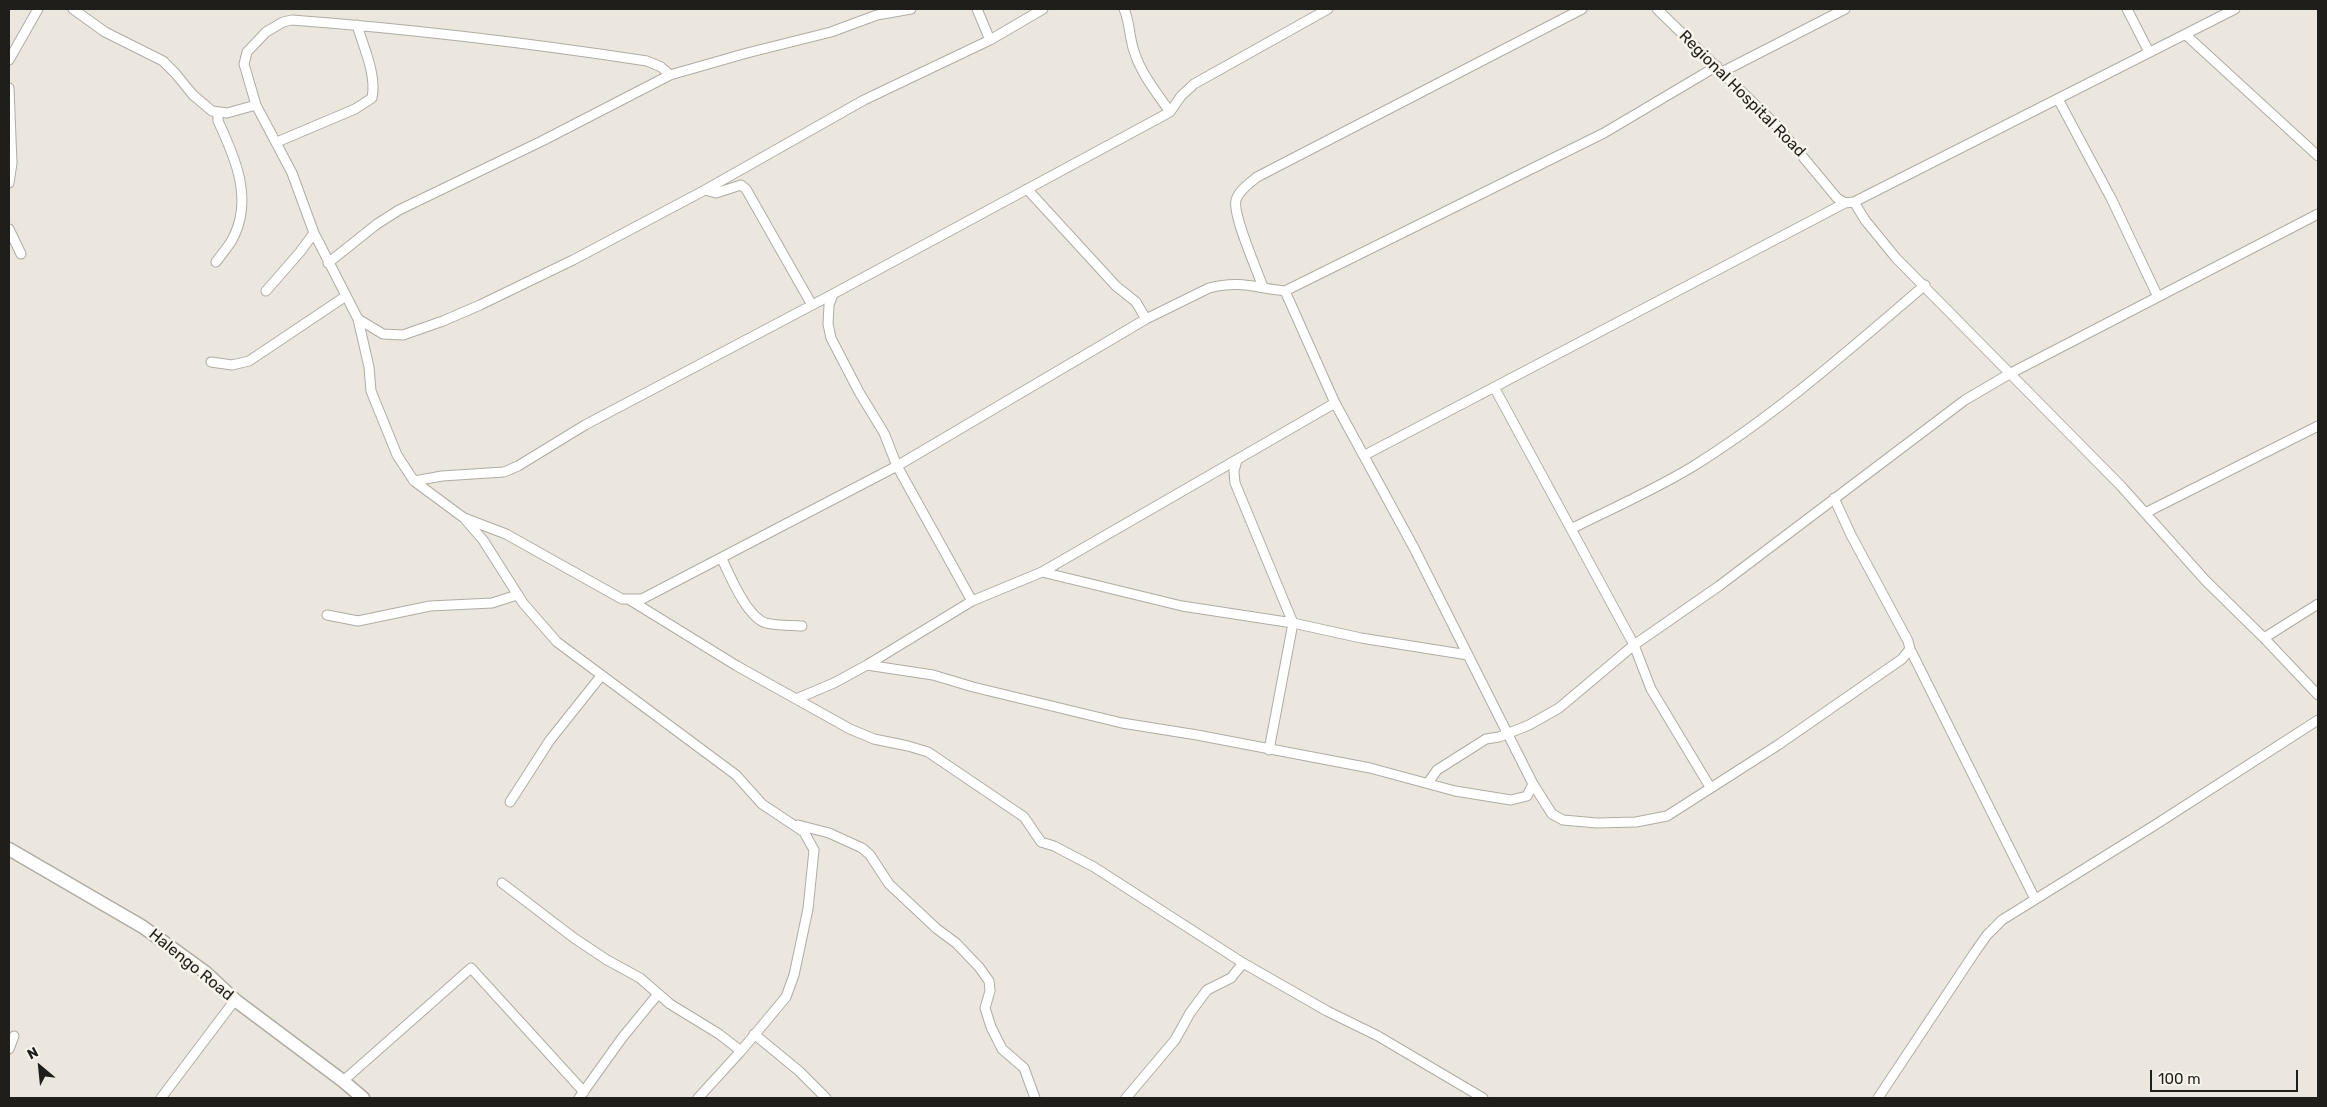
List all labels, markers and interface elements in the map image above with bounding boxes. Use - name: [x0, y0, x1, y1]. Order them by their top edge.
- street label: Regional Hospital Road: [1675, 27, 1809, 161]
- street label: Halengo Road: [145, 925, 237, 1005]
- north arrow: [15, 1042, 65, 1092]
- text: N: [24, 1043, 41, 1063]
- scale bar: [2152, 1060, 2300, 1092]
- text: 100 m: [2158, 1070, 2200, 1088]

